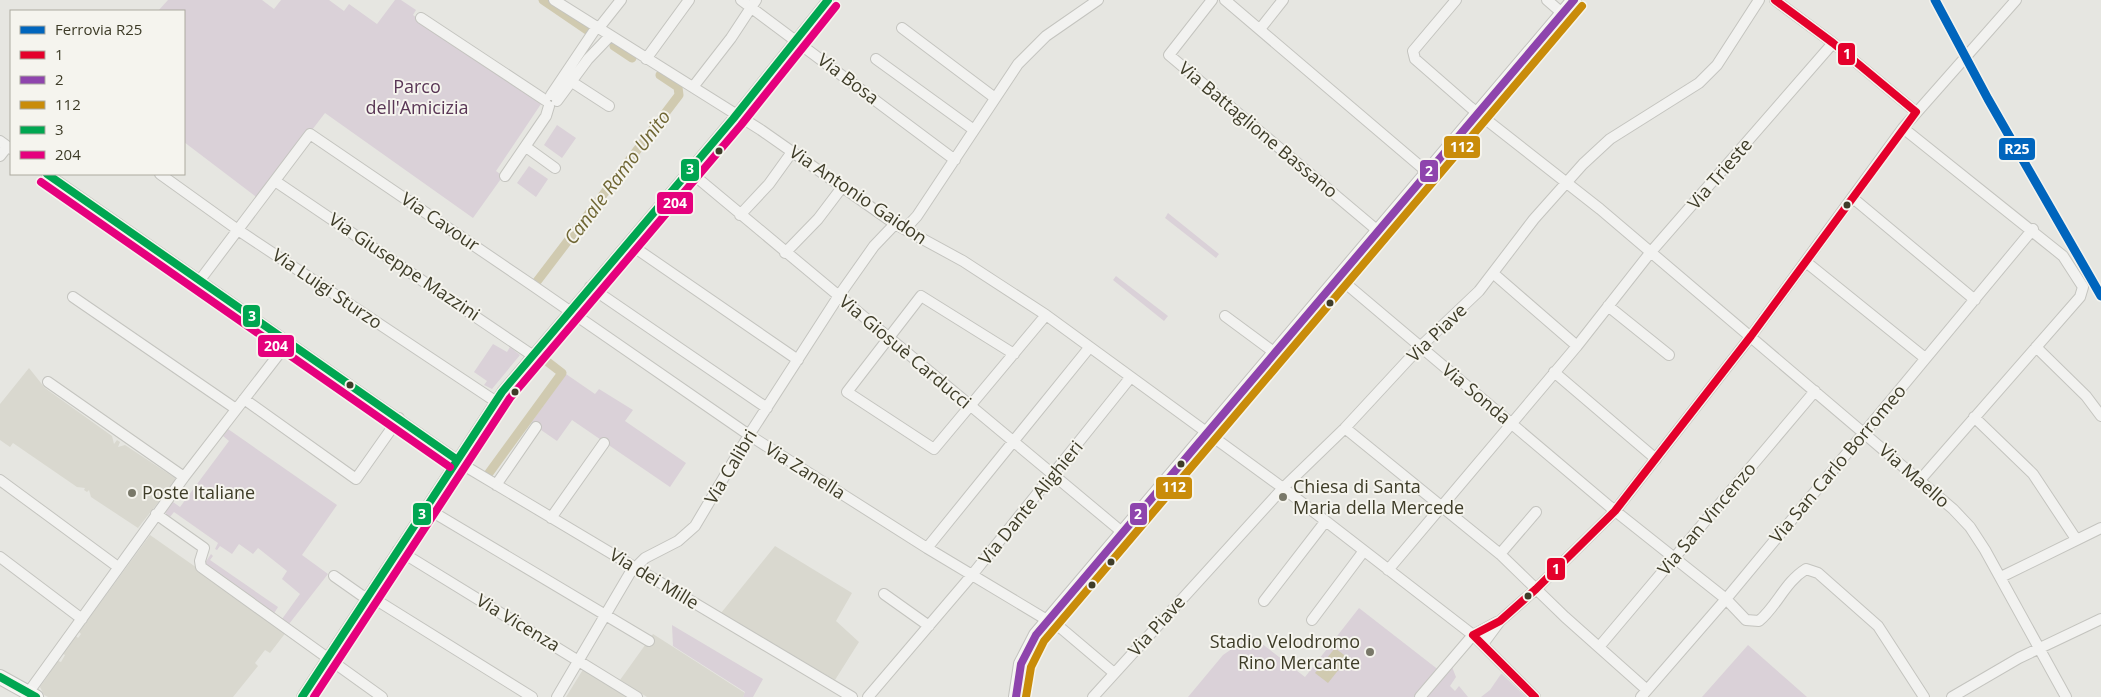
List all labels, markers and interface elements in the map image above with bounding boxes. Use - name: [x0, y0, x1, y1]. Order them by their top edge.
- legend: [10, 10, 185, 175]
- text: Ferrovia R25: [55, 19, 142, 39]
- line badge: 1: [1837, 42, 1856, 66]
- text: 1: [55, 44, 64, 64]
- text: 1: [1843, 44, 1851, 63]
- street label: Via Bosa: [813, 47, 884, 109]
- street label: Via Battaglione Bassano: [1174, 56, 1343, 203]
- text: 2: [55, 69, 64, 89]
- park label: Parco dell'Amicizia: [366, 74, 468, 119]
- text: 112: [55, 94, 81, 114]
- water label: Canale Ramo Unito: [558, 104, 676, 250]
- text: 3: [55, 119, 64, 139]
- street label: Via Trieste: [1682, 133, 1757, 214]
- line badge: 112: [1443, 135, 1481, 159]
- text: 112: [1450, 137, 1474, 156]
- line badge: R25: [1998, 137, 2036, 161]
- street label: Via Antonio Gaidon: [785, 139, 932, 249]
- text: R25: [2004, 139, 2030, 158]
- text: 204: [55, 144, 81, 164]
- unlabelled marker: [714, 146, 724, 156]
- line badge: 3: [680, 158, 700, 182]
- text: 3: [686, 159, 694, 178]
- line badge: 2: [1419, 159, 1439, 183]
- text: 2: [1425, 161, 1433, 180]
- street label: Via Cavour: [397, 186, 485, 257]
- line badge: 204: [656, 191, 694, 215]
- text: 204: [663, 193, 687, 212]
- unlabelled marker: [1842, 200, 1852, 210]
- street label: Via Giuseppe Mazzini: [324, 207, 485, 326]
- street label: Via Luigi Sturzo: [268, 242, 387, 334]
- street label: Via Giosuè Carducci: [835, 289, 977, 414]
- unlabelled marker: [1325, 298, 1335, 308]
- street label: Via Piave: [1401, 298, 1471, 367]
- line badge: 3: [242, 304, 261, 328]
- text: 3: [248, 306, 256, 325]
- line badge: 204: [257, 334, 295, 358]
- text: 204: [264, 336, 288, 355]
- street label: Via Sonda: [1437, 357, 1516, 429]
- street label: Via San Carlo Borromeo: [1764, 379, 1911, 548]
- unlabelled marker: [345, 380, 355, 390]
- unlabelled marker: [510, 387, 520, 397]
- street label: Via Calibri: [698, 425, 762, 508]
- street label: Via Dante Alighieri: [973, 435, 1088, 569]
- street label: Via Zanella: [761, 436, 850, 504]
- street label: Via Maello: [1874, 438, 1955, 513]
- street label: Via San Vincenzo: [1652, 457, 1761, 580]
- unlabelled marker: [1176, 459, 1186, 469]
- place label: Chiesa di Santa Maria della Mercede: [1293, 474, 1464, 519]
- line badge: 112: [1155, 476, 1193, 500]
- text: 112: [1162, 477, 1186, 496]
- place label: Poste Italiane: [142, 480, 255, 504]
- marker: Poste Italiane: [126, 487, 138, 499]
- marker: Chiesa di Santa Maria della Mercede: [1277, 491, 1289, 503]
- line badge: 3: [412, 502, 432, 526]
- line badge: 2: [1129, 502, 1148, 526]
- text: 3: [418, 504, 426, 523]
- text: 2: [1134, 504, 1142, 523]
- street label: Via dei Mille: [605, 542, 704, 614]
- unlabelled marker: [1106, 557, 1116, 567]
- line badge: 1: [1546, 557, 1566, 581]
- text: 1: [1552, 559, 1560, 578]
- unlabelled marker: [1087, 580, 1097, 590]
- street label: Via Vicenza: [472, 588, 565, 656]
- street label: Via Piave: [1122, 590, 1190, 661]
- unlabelled marker: [1523, 591, 1533, 601]
- place label: Stadio Velodromo Rino Mercante: [1210, 629, 1360, 674]
- marker: Stadio Velodromo Rino Mercante: [1364, 646, 1376, 658]

